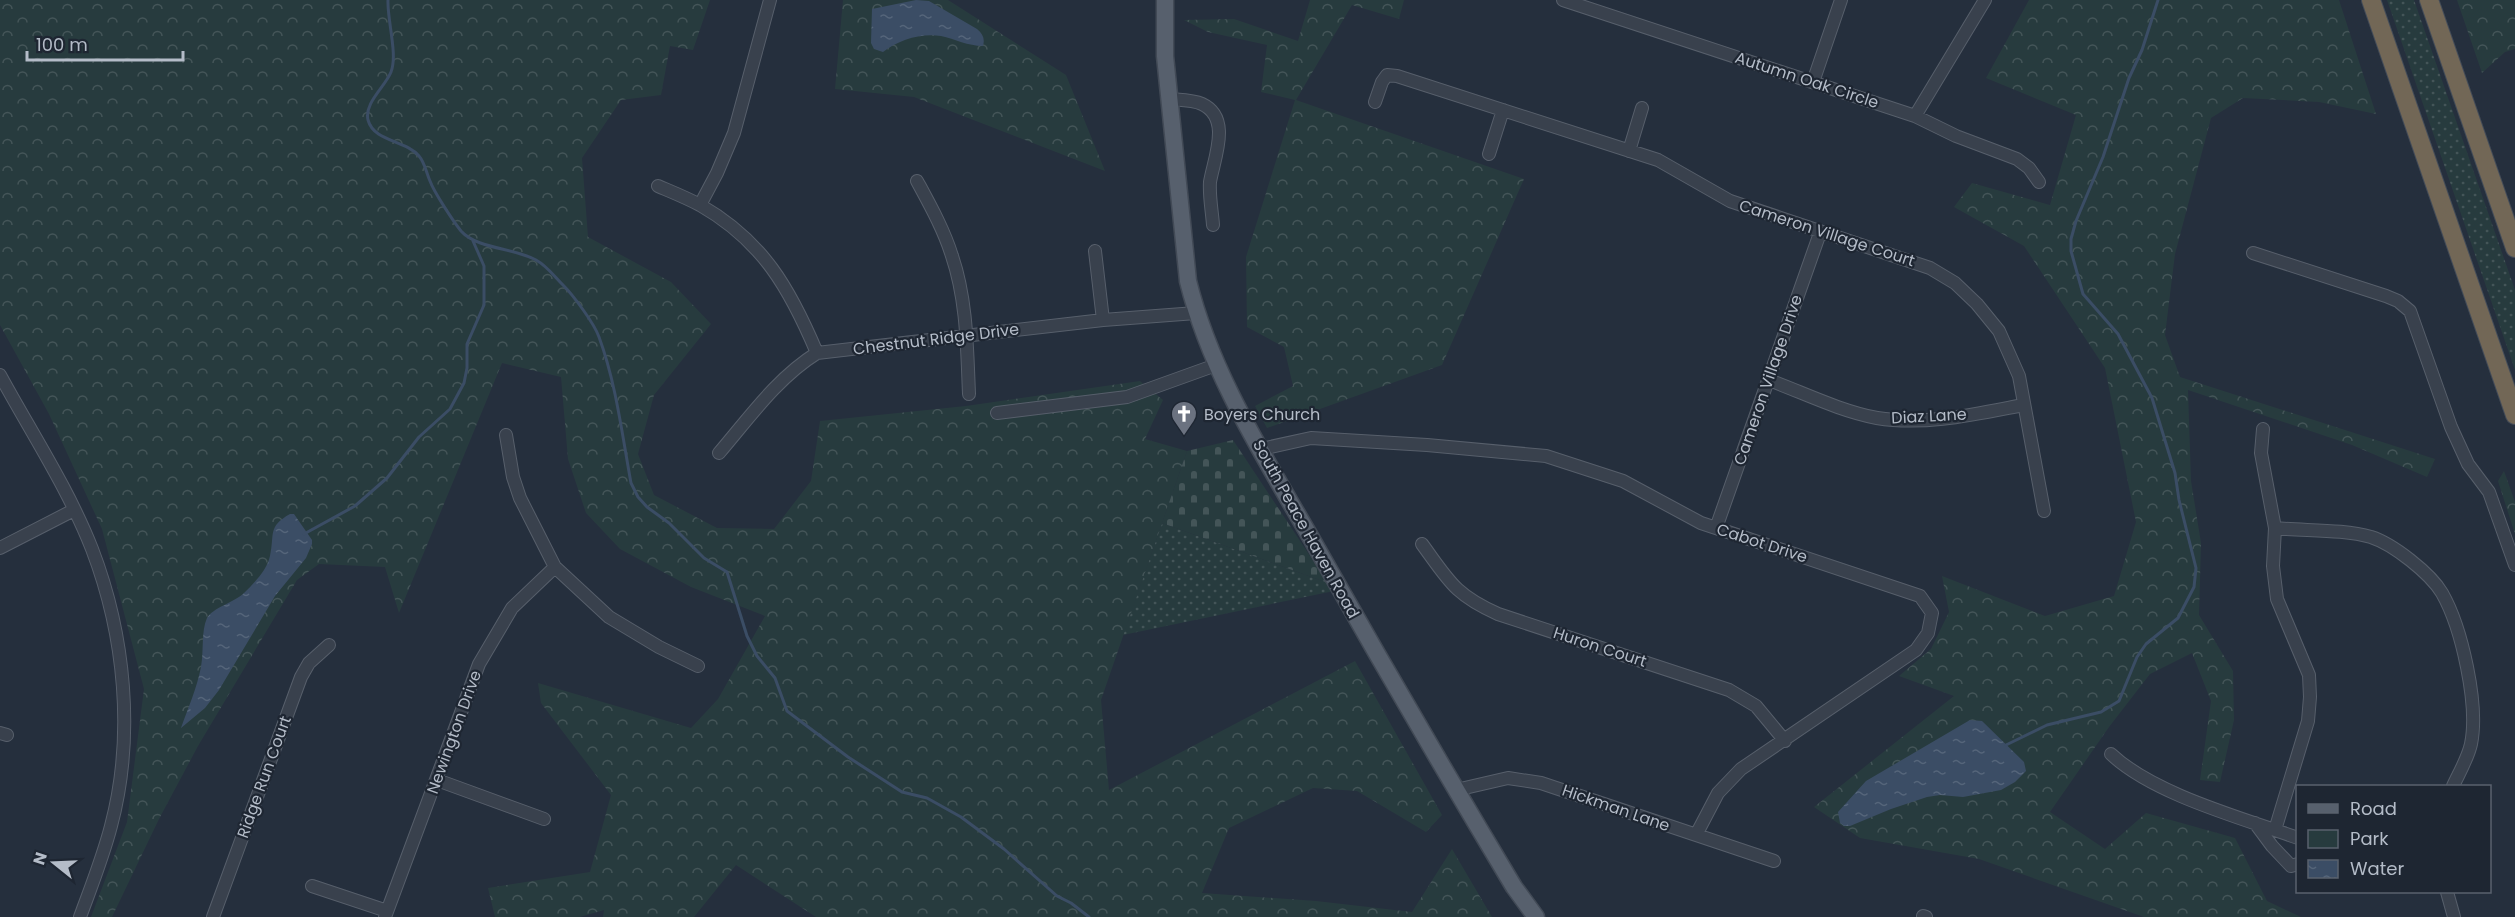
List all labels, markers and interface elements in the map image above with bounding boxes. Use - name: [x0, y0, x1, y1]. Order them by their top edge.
- scale bar: [27, 24, 183, 62]
- text: 100 m: [36, 32, 88, 57]
- street label: Autumn Oak Circle: [1732, 46, 1882, 114]
- street label: Cameron Village Court: [1736, 194, 1918, 272]
- street label: Cameron Village Drive: [1728, 292, 1808, 468]
- street label: Chestnut Ridge Drive: [852, 317, 1020, 361]
- church icon: Boyers Church: [1169, 399, 1199, 437]
- place label: Boyers Church: [1204, 403, 1320, 426]
- street label: Diaz Lane: [1891, 403, 1967, 429]
- street label: South Peace Haven Road: [1247, 436, 1365, 622]
- street label: Cabot Drive: [1714, 517, 1811, 569]
- street label: Huron Court: [1550, 621, 1650, 673]
- street label: Newington Drive: [421, 667, 487, 797]
- street label: Ridge Run Court: [231, 712, 297, 841]
- street label: Hickman Lane: [1559, 779, 1673, 837]
- legend: [2296, 785, 2491, 893]
- text: Road: [2350, 796, 2397, 821]
- text: Park: [2350, 826, 2389, 851]
- north arrow: [24, 833, 84, 893]
- text: N: [27, 849, 53, 868]
- text: Water: [2350, 856, 2404, 881]

